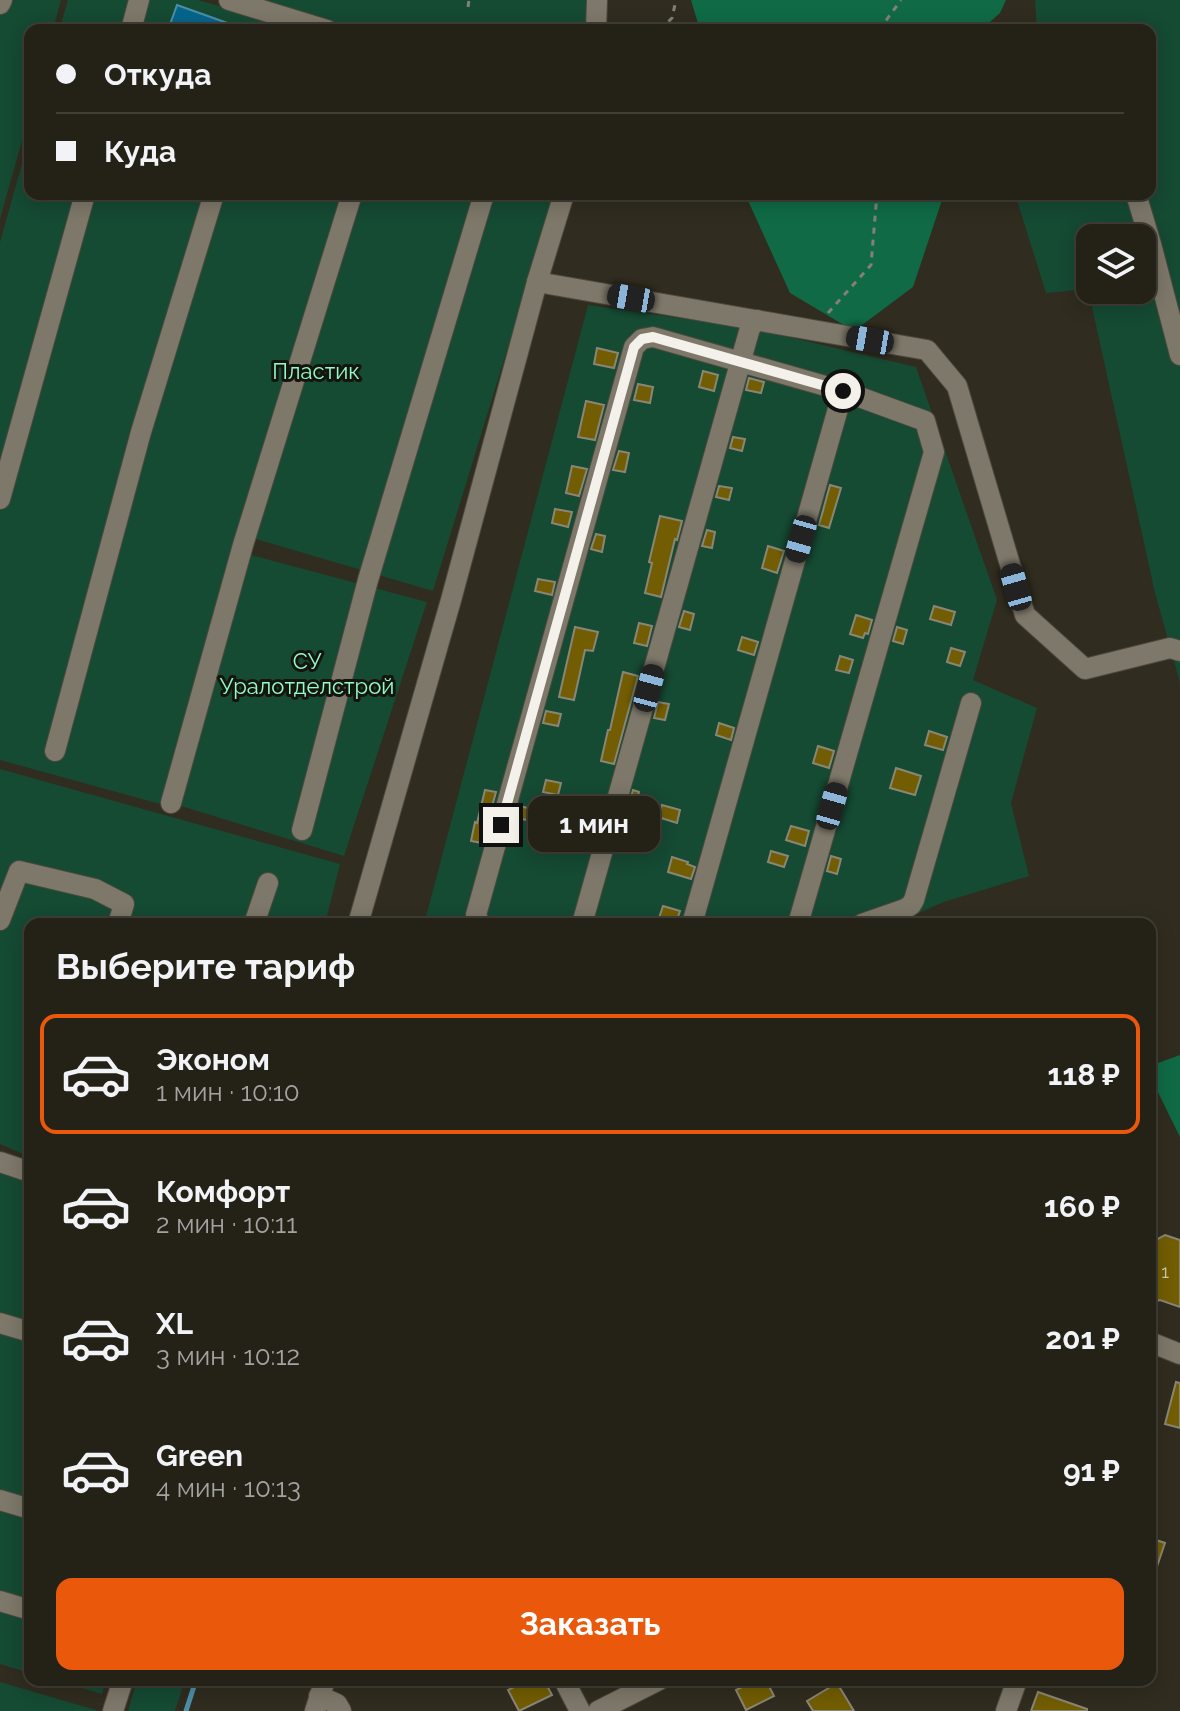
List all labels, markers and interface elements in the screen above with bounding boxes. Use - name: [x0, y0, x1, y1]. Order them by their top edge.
- text: Откуда: [104, 57, 211, 92]
- text: Куда: [104, 134, 176, 169]
- map controls: [1076, 224, 1156, 304]
- button: layers: [1076, 224, 1156, 304]
- car: [605, 282, 657, 314]
- car: [844, 324, 896, 356]
- park label: Пластик: [272, 358, 360, 384]
- route start: [825, 373, 861, 409]
- car: [783, 513, 819, 565]
- car: [998, 561, 1034, 613]
- park label: СУ Уралотделстрой: [220, 648, 394, 699]
- car: [631, 662, 667, 714]
- car: [814, 780, 850, 832]
- callout: 1 мин: [529, 797, 661, 853]
- route end: [483, 807, 519, 843]
- text: 1 мин: [559, 809, 629, 839]
- text: Выберите тариф: [56, 945, 355, 987]
- icon: car: [60, 1038, 132, 1110]
- text: Эконом: [156, 1042, 270, 1077]
- text: 118 ₽: [1048, 1057, 1120, 1092]
- text: 1 мин · 10:10: [156, 1077, 300, 1107]
- icon: car: [60, 1170, 132, 1242]
- text: Комфорт: [156, 1174, 290, 1209]
- text: 160 ₽: [1044, 1189, 1120, 1224]
- text: 2 мин · 10:11: [156, 1209, 297, 1239]
- house number: 1: [1161, 1261, 1169, 1282]
- icon: car: [60, 1302, 132, 1374]
- text: XL: [156, 1306, 193, 1341]
- text: 201 ₽: [1045, 1321, 1120, 1356]
- text: 3 мин · 10:12: [156, 1341, 300, 1371]
- icon: car: [60, 1434, 132, 1506]
- text: Green: [156, 1438, 243, 1473]
- text: 91 ₽: [1063, 1453, 1120, 1488]
- text: 4 мин · 10:13: [156, 1473, 301, 1503]
- button: Заказать: [56, 1578, 1124, 1670]

